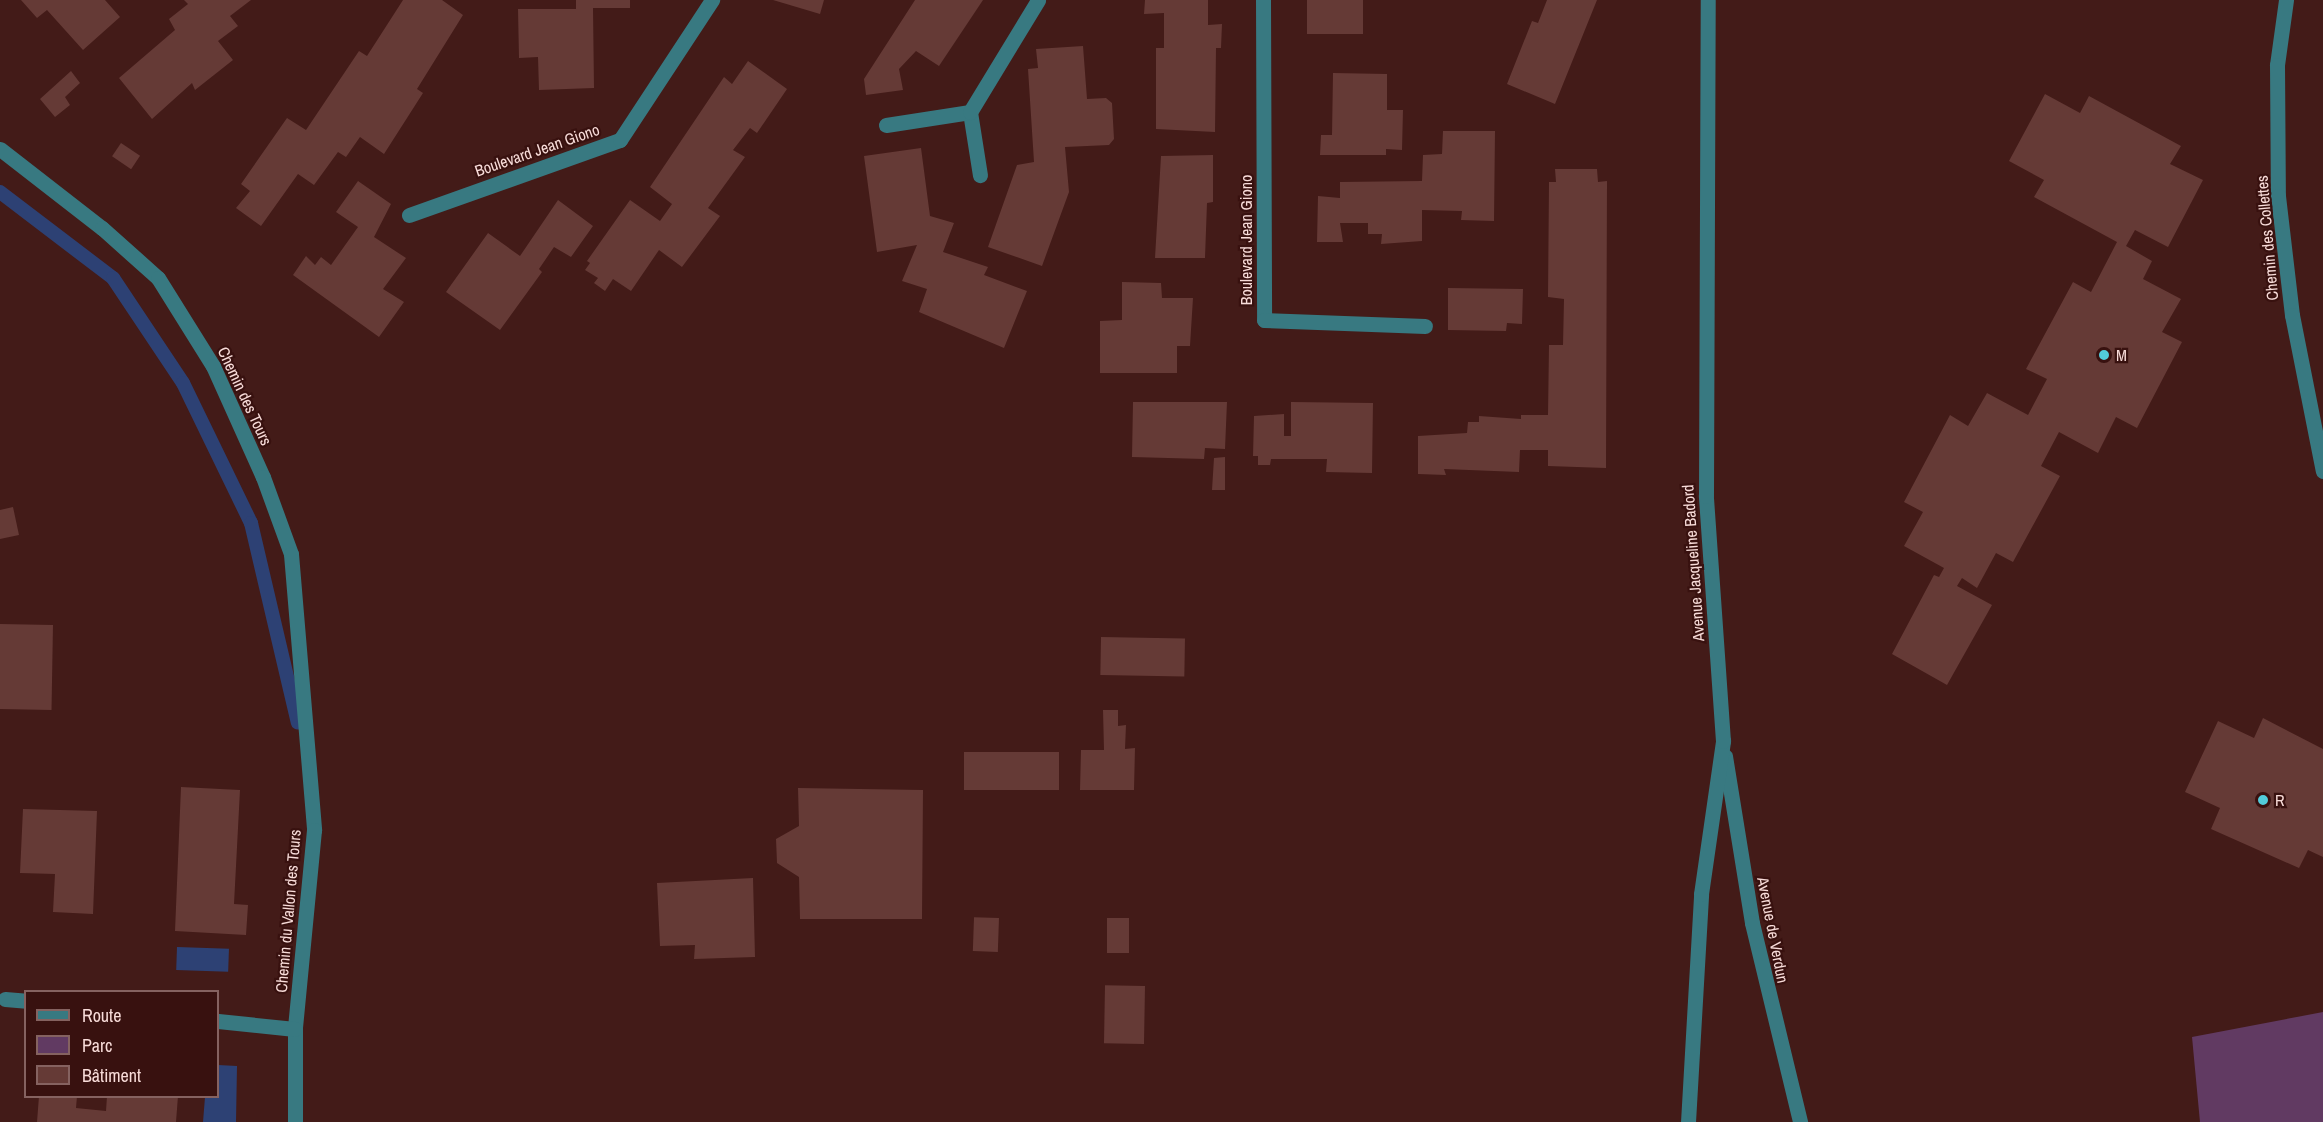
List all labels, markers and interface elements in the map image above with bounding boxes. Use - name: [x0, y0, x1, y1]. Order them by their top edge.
- street label: Boulevard Jean Giono: [472, 120, 602, 180]
- street label: Boulevard Jean Giono: [1236, 175, 1256, 305]
- street label: Chemin des Collettes: [2252, 175, 2282, 301]
- street label: Chemin des Tours: [214, 344, 276, 448]
- place label: M: [2116, 345, 2127, 365]
- marker: M: [2097, 348, 2111, 362]
- street label: Avenue Jacqueline Badord: [1678, 484, 1708, 642]
- place label: R: [2275, 790, 2284, 810]
- marker: R: [2256, 793, 2270, 807]
- street label: Chemin du Vallon des Tours: [271, 829, 305, 993]
- street label: Avenue de Verdun: [1753, 875, 1793, 985]
- legend: [24, 990, 219, 1098]
- text: Route: [82, 1003, 121, 1028]
- text: Parc: [82, 1033, 112, 1058]
- text: Bâtiment: [82, 1063, 141, 1088]

